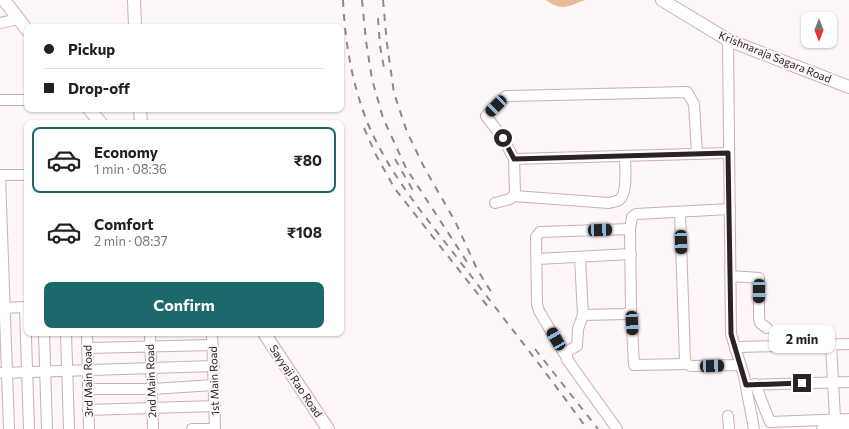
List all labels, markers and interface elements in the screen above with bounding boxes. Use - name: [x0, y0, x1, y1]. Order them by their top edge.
- north arrow: [801, 12, 837, 48]
- map controls: [801, 12, 837, 48]
- street label: Krishnaraja Sagara Road: [717, 28, 833, 85]
- text: Pickup: [68, 40, 115, 58]
- text: Drop-off: [68, 79, 130, 97]
- car: [483, 93, 509, 119]
- route start: [494, 129, 512, 147]
- icon: car: [46, 142, 82, 178]
- text: Economy: [94, 143, 158, 161]
- text: ₹80: [293, 151, 322, 169]
- text: 1 min · 08:36: [94, 161, 167, 177]
- icon: car: [46, 214, 82, 250]
- text: Comfort: [94, 215, 154, 233]
- text: ₹108: [287, 223, 322, 241]
- car: [588, 224, 612, 236]
- car: [675, 230, 687, 254]
- text: 2 min · 08:37: [94, 233, 168, 249]
- car: [753, 279, 765, 303]
- button: Confirm: [44, 282, 324, 328]
- car: [625, 311, 639, 335]
- callout: 2 min: [769, 325, 835, 353]
- car: [545, 326, 567, 352]
- text: 2 min: [786, 331, 818, 347]
- street label: Sayyaji Rao Road: [267, 342, 325, 419]
- street label: 2nd Main Road: [143, 344, 158, 418]
- street label: 3rd Main Road: [80, 345, 95, 417]
- street label: 1st Main Road: [206, 346, 221, 416]
- car: [700, 360, 724, 372]
- route end: [793, 374, 811, 392]

